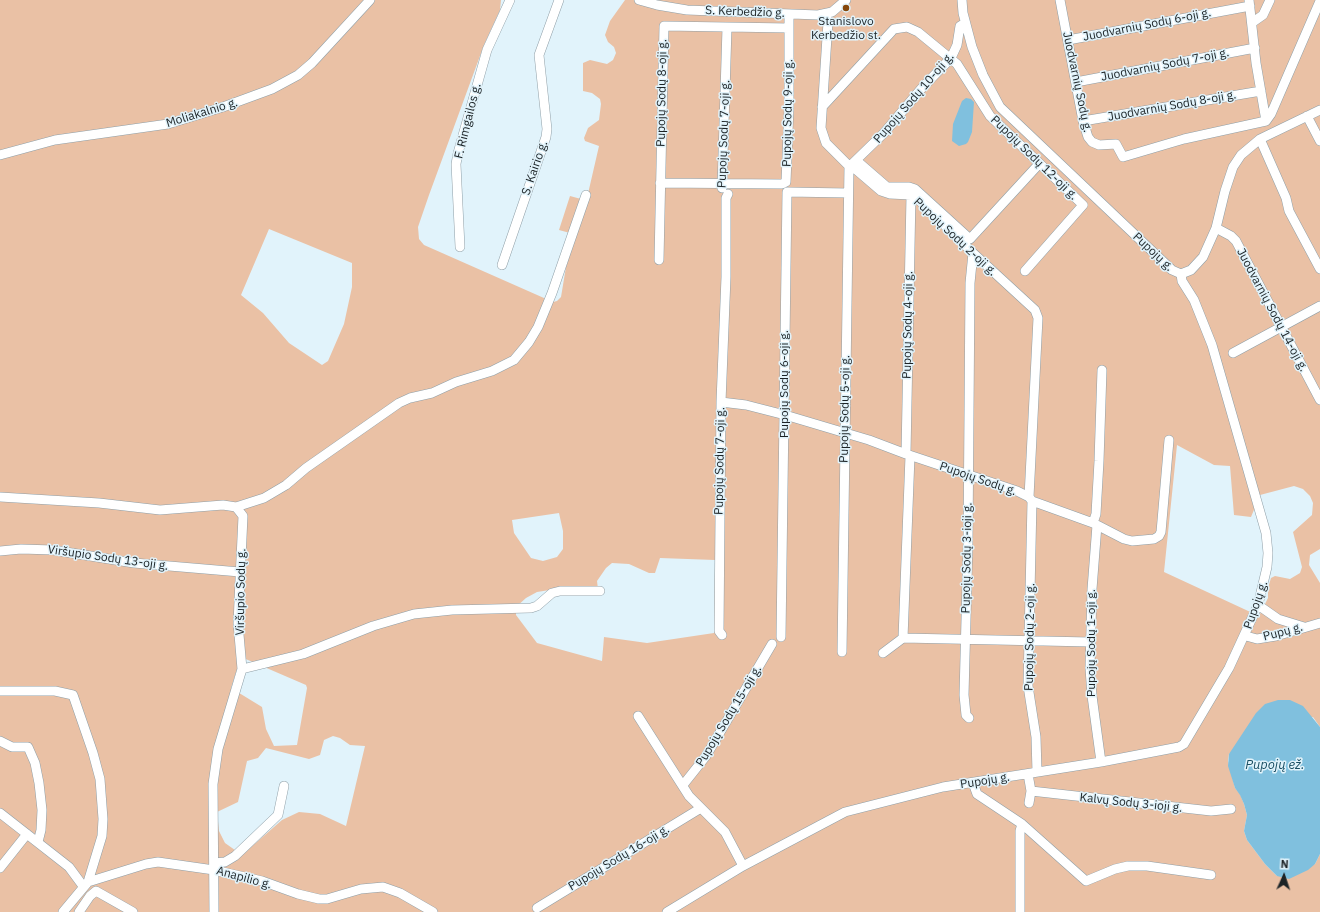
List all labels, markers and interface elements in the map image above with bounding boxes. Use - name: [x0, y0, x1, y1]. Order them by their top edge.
- street label: S. Kerbedžio g.: [705, 3, 785, 21]
- marker: Stanislovo Kerbedžio st.: [841, 3, 851, 13]
- street label: Juodvarnių Sodų 6-oji g.: [1082, 5, 1212, 45]
- place label: Stanislovo Kerbedžio st.: [811, 15, 881, 43]
- street label: Juodvarnių Sodų g.: [1059, 30, 1095, 134]
- street label: Pupojų Sodų 8-oji g.: [654, 39, 670, 147]
- street label: Juodvarnių Sodų 7-oji g.: [1100, 45, 1230, 85]
- street label: Pupojų Sodų 10-oji g.: [871, 50, 957, 146]
- street label: Pupojų Sodų 9-oji g.: [780, 59, 796, 167]
- street label: Pupojų Sodų 7-oji g.: [715, 80, 733, 188]
- street label: F. Rimgailos g.: [452, 82, 484, 160]
- street label: Juodvarnių Sodų 8-oji g.: [1107, 88, 1237, 124]
- street label: Moliakalnio g.: [164, 95, 240, 131]
- street label: Pupojų Sodų 12-oji g.: [988, 113, 1080, 203]
- street label: S. Kairio g.: [519, 139, 551, 197]
- street label: Pupojų Sodų 2-oji g.: [911, 195, 999, 279]
- street label: Pupojų g.: [1130, 230, 1176, 274]
- street label: Juodvarnių Sodų 14-oji g.: [1233, 246, 1311, 374]
- street label: Pupojų Sodų 4-oji g.: [900, 271, 916, 379]
- street label: Pupojų Sodų 6-oji g.: [778, 330, 792, 438]
- street label: Pupojų Sodų 5-oji g.: [837, 355, 853, 463]
- street label: Pupojų Sodų 7-oji g.: [712, 407, 728, 515]
- street label: Pupojų Sodų g.: [938, 459, 1018, 499]
- street label: Pupojų Sodų 3-ioji g.: [959, 502, 975, 614]
- street label: Viršupio Sodų 13-oji g.: [47, 542, 169, 574]
- street label: Viršupio Sodų g.: [233, 548, 249, 636]
- street label: Pupojų g.: [1241, 579, 1271, 631]
- street label: Pupojų Sodų 2-oji g.: [1022, 583, 1038, 691]
- street label: Pupojų Sodų 1-oji g.: [1085, 589, 1099, 697]
- street label: Pupų g.: [1262, 620, 1304, 644]
- street label: Pupojų Sodų 15-oji g.: [693, 663, 765, 769]
- water label: Pupojų ež.: [1245, 757, 1305, 773]
- street label: Pupojų g.: [959, 770, 1011, 792]
- street label: Kalvų Sodų 3-ioji g.: [1079, 790, 1183, 816]
- street label: Pupojų Sodų 16-oji g.: [566, 822, 672, 894]
- north arrow: [1264, 856, 1304, 896]
- text: N: [1280, 857, 1289, 871]
- street label: Anapilio g.: [215, 864, 273, 892]

